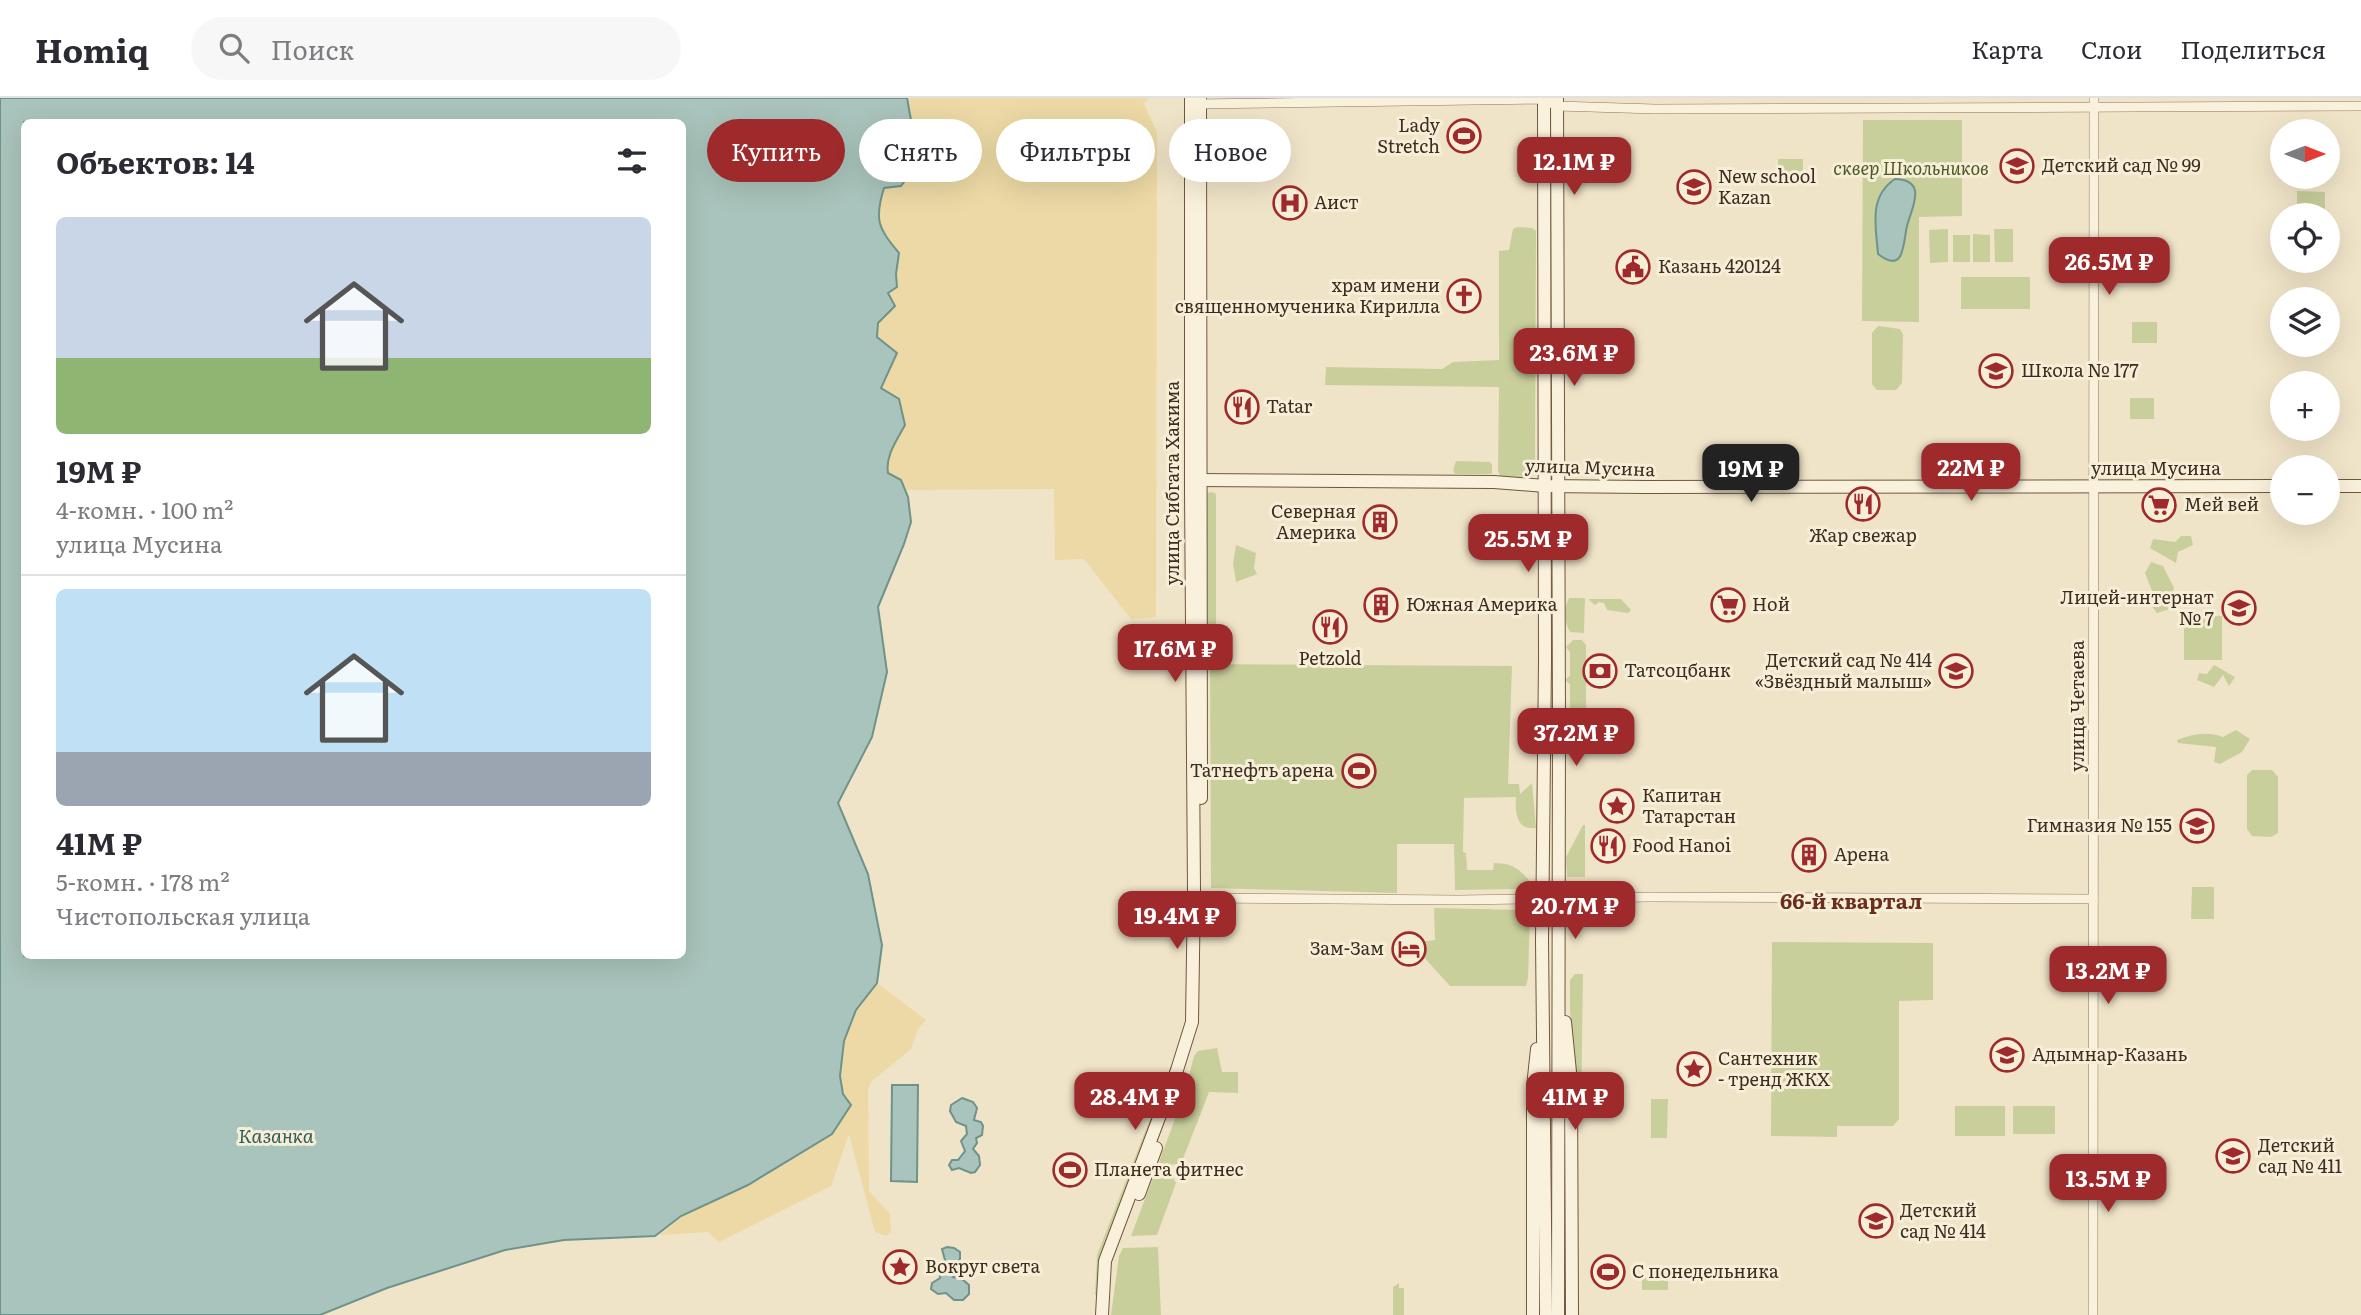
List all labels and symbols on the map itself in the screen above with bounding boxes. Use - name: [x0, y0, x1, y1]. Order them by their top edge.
- place label: Lady Stretch: [1377, 111, 1441, 159]
- sports icon: Lady Stretch: [1445, 117, 1483, 155]
- north arrow: [2270, 119, 2340, 189]
- pin: 12.1M ₽: [1509, 138, 1639, 197]
- school or university icon: Детский сад № 99: [1998, 147, 2036, 185]
- place label: Детский сад № 99: [2042, 151, 2201, 178]
- park label: сквер Школьников: [1833, 154, 1989, 181]
- place label: New school Kazan: [1718, 162, 1816, 210]
- school or university icon: New school Kazan: [1675, 168, 1713, 206]
- hospital icon: Аист: [1271, 184, 1309, 222]
- place label: Аист: [1314, 188, 1359, 215]
- pin: 26.5M ₽: [2044, 238, 2174, 297]
- public building icon: Казань 420124: [1614, 248, 1652, 286]
- place label: Казань 420124: [1658, 252, 1781, 279]
- place label: храм имени священномученика Кирилла: [1175, 271, 1440, 319]
- church icon: храм имени священномученика Кирилла: [1445, 277, 1483, 315]
- pin: 23.6M ₽: [1509, 328, 1639, 388]
- school or university icon: Школа № 177: [1977, 352, 2015, 390]
- place label: Школа № 177: [2021, 356, 2139, 383]
- street label: улица Сибгата Хакима: [1158, 380, 1185, 585]
- restaurant icon: Tatar: [1223, 388, 1261, 426]
- place label: Tatar: [1266, 392, 1313, 419]
- pin: 19M ₽: [1702, 444, 1800, 504]
- pin: 22M ₽: [1922, 444, 2020, 503]
- street label: улица Мусина: [1525, 451, 1656, 482]
- street label: улица Мусина: [2091, 454, 2221, 481]
- restaurant icon: Жар свежар: [1844, 485, 1882, 523]
- supermarket icon: Мей вей: [2140, 486, 2178, 524]
- place label: Мей вей: [2184, 490, 2259, 517]
- place label: Северная Америка: [1271, 497, 1356, 545]
- building icon: Северная Америка: [1361, 503, 1399, 541]
- pin: 25.5M ₽: [1463, 514, 1593, 574]
- place label: Жар свежар: [1809, 521, 1917, 548]
- place label: Лицей-интернат № 7: [2060, 583, 2214, 631]
- building icon: Южная Америка: [1362, 586, 1400, 624]
- supermarket icon: Ной: [1709, 586, 1747, 624]
- school or university icon: Лицей-интернат № 7: [2220, 589, 2258, 627]
- place label: Южная Америка: [1406, 590, 1558, 617]
- place label: Ной: [1752, 590, 1790, 617]
- restaurant icon: Petzold: [1311, 608, 1349, 646]
- pin: 17.6M ₽: [1110, 624, 1240, 684]
- street label: улица Четаева: [2063, 640, 2090, 772]
- place label: Petzold: [1298, 644, 1362, 671]
- place label: Детский сад № 414 «Звёздный малыш»: [1755, 646, 1932, 694]
- bank icon: Татсоцбанк: [1581, 652, 1619, 690]
- school or university icon: Детский сад № 414 «Звёздный малыш»: [1937, 652, 1975, 690]
- place label: Татсоцбанк: [1624, 656, 1731, 683]
- pin: 37.2M ₽: [1511, 708, 1641, 768]
- sports icon: Татнефть арена: [1340, 752, 1378, 790]
- place label: Татнефть арена: [1190, 756, 1334, 783]
- place label: Капитан Татарстан: [1642, 781, 1736, 829]
- place icon: Капитан Татарстан: [1598, 787, 1636, 825]
- school or university icon: Гимназия № 155: [2178, 807, 2216, 845]
- place label: Гимназия № 155: [2027, 811, 2172, 838]
- restaurant icon: Food Hanoi: [1589, 827, 1627, 865]
- place label: Food Hanoi: [1632, 831, 1731, 858]
- building icon: Арена: [1790, 836, 1828, 874]
- place label: Арена: [1834, 840, 1890, 867]
- pin: 20.7M ₽: [1510, 882, 1640, 941]
- district label: 66-й квартал: [1780, 884, 1922, 915]
- pin: 19.4M ₽: [1112, 892, 1242, 951]
- hotel icon: Зам-Зам: [1390, 930, 1428, 968]
- place label: Зам-Зам: [1310, 934, 1384, 961]
- pin: 13.2M ₽: [2043, 946, 2173, 1006]
- school or university icon: Адымнар-Казань: [1988, 1036, 2026, 1074]
- place label: Адымнар-Казань: [2032, 1040, 2188, 1067]
- place label: Сантехник - тренд ЖКХ: [1718, 1044, 1830, 1092]
- place icon: Сантехник - тренд ЖКХ: [1675, 1050, 1713, 1088]
- pin: 28.4M ₽: [1070, 1072, 1200, 1132]
- pin: 41M ₽: [1526, 1072, 1624, 1132]
- water label: Казанка: [238, 1121, 314, 1149]
- place label: Детский сад № 411: [2258, 1131, 2342, 1179]
- school or university icon: Детский сад № 411: [2214, 1137, 2252, 1175]
- sports icon: Планета фитнес: [1051, 1151, 1089, 1189]
- pin: 13.5M ₽: [2043, 1154, 2173, 1214]
- place label: Планета фитнес: [1094, 1155, 1244, 1182]
- place label: Детский сад № 414: [1900, 1196, 1986, 1244]
- school or university icon: Детский сад № 414: [1857, 1202, 1895, 1240]
- place icon: Вокруг света: [881, 1248, 919, 1286]
- place label: Вокруг света: [925, 1252, 1041, 1279]
- sports icon: С понедельника: [1589, 1253, 1627, 1291]
- place label: С понедельника: [1632, 1257, 1779, 1284]

